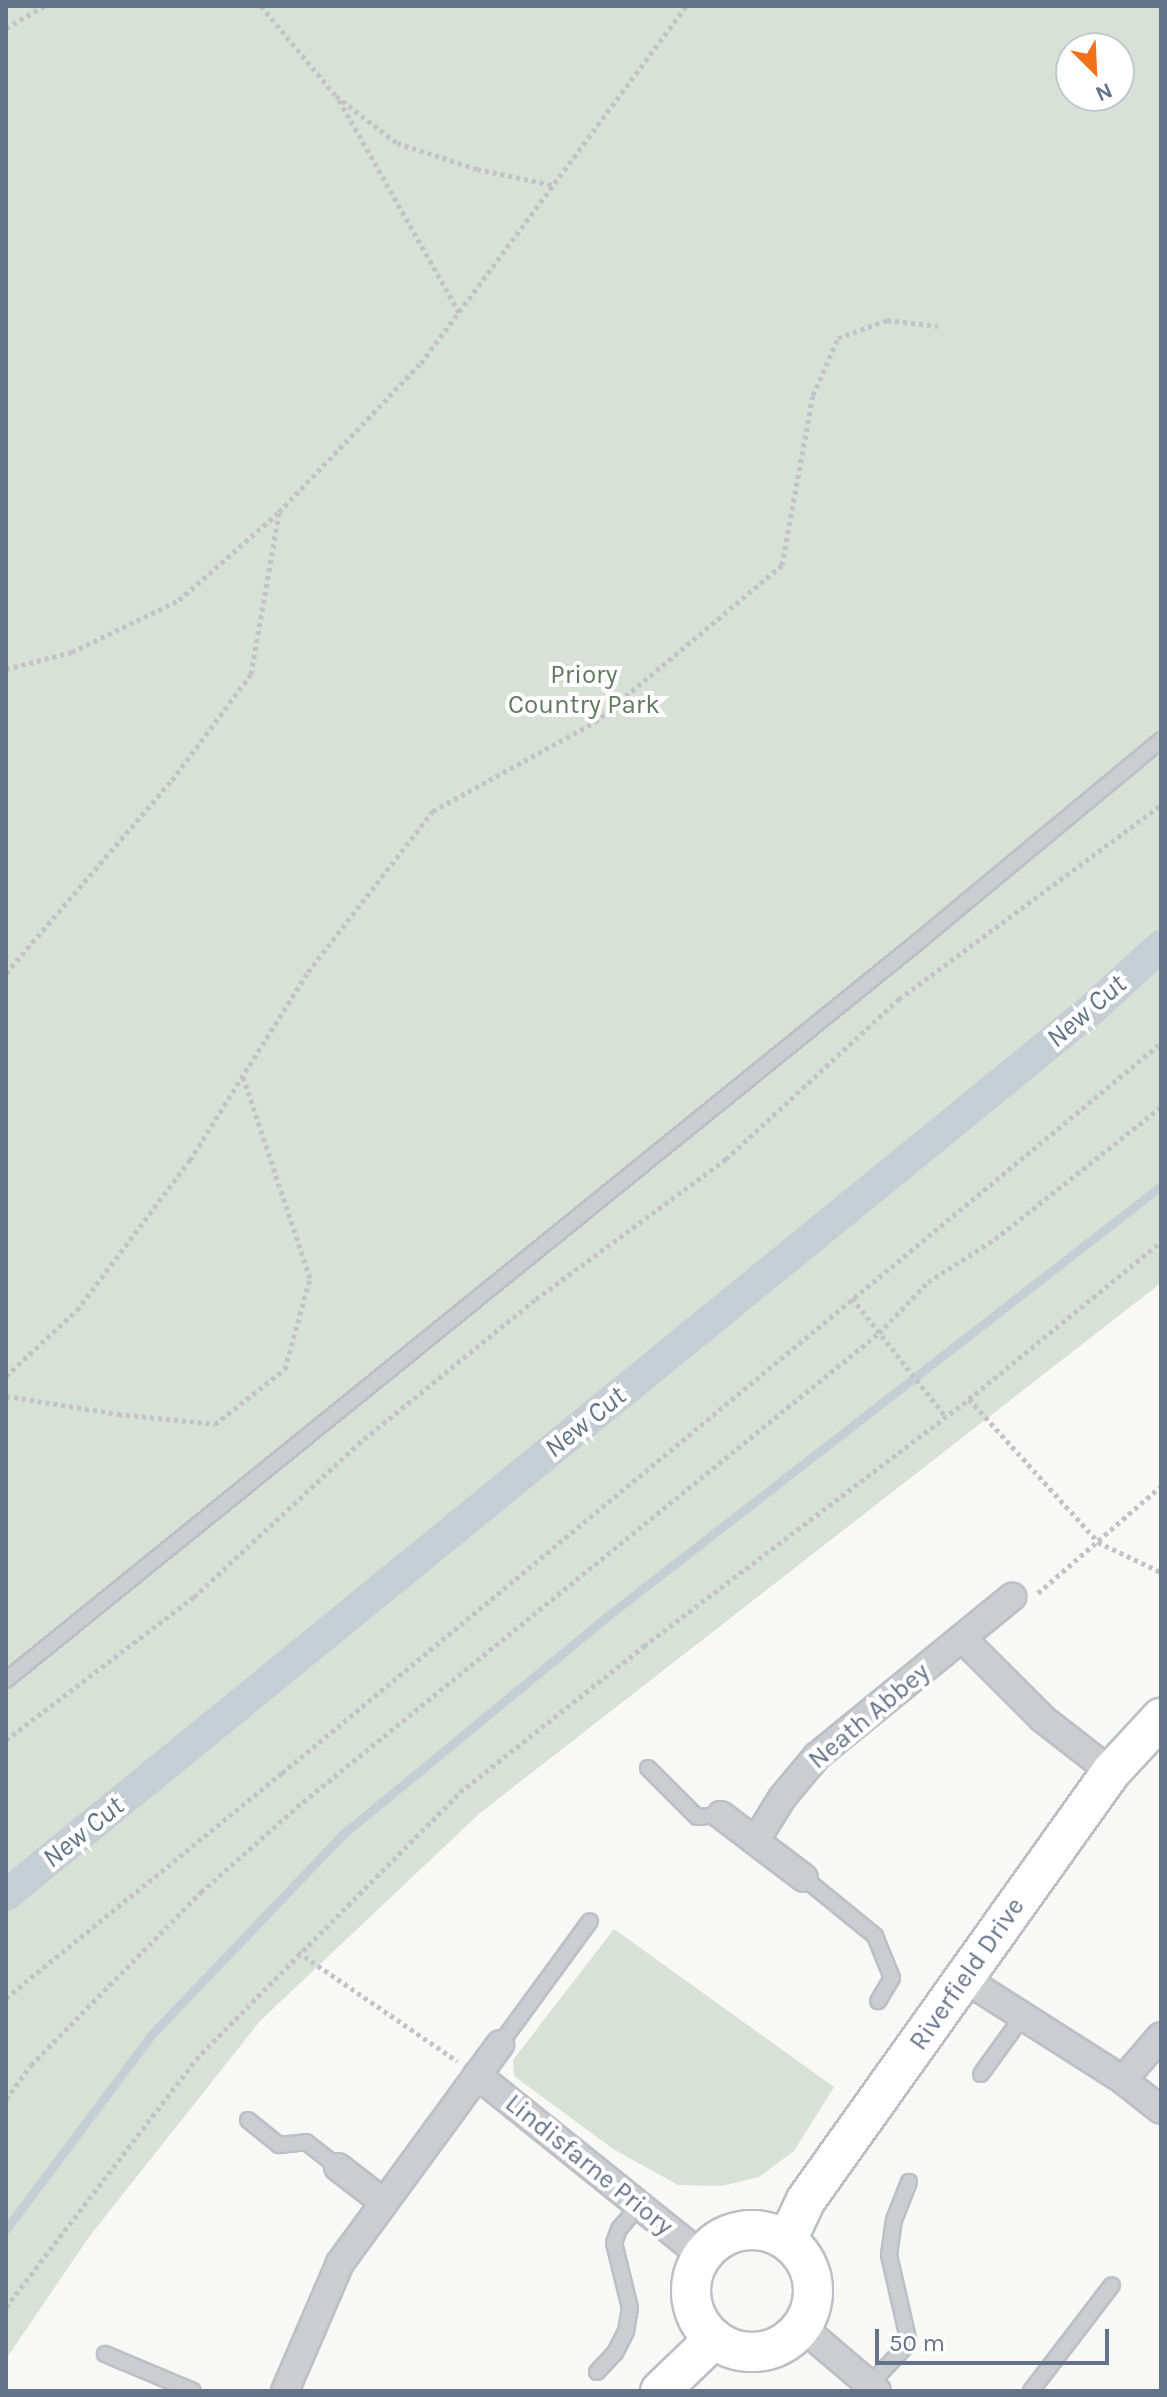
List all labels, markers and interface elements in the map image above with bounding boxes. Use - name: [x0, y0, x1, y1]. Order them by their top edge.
- north arrow: [1055, 32, 1135, 112]
- text: N: [1091, 77, 1116, 107]
- park label: Priory Country Park: [508, 659, 660, 720]
- water label: New Cut: [1039, 967, 1133, 1055]
- water label: New Cut: [538, 1379, 632, 1465]
- street label: Neath Abbey: [802, 1656, 936, 1776]
- water label: New Cut: [36, 1789, 130, 1875]
- street label: Riverfield Drive: [903, 1892, 1031, 2056]
- street label: Lindisfarne Priory: [499, 2088, 679, 2242]
- scale bar: [879, 2313, 1113, 2363]
- text: 50 m: [889, 2329, 945, 2357]

